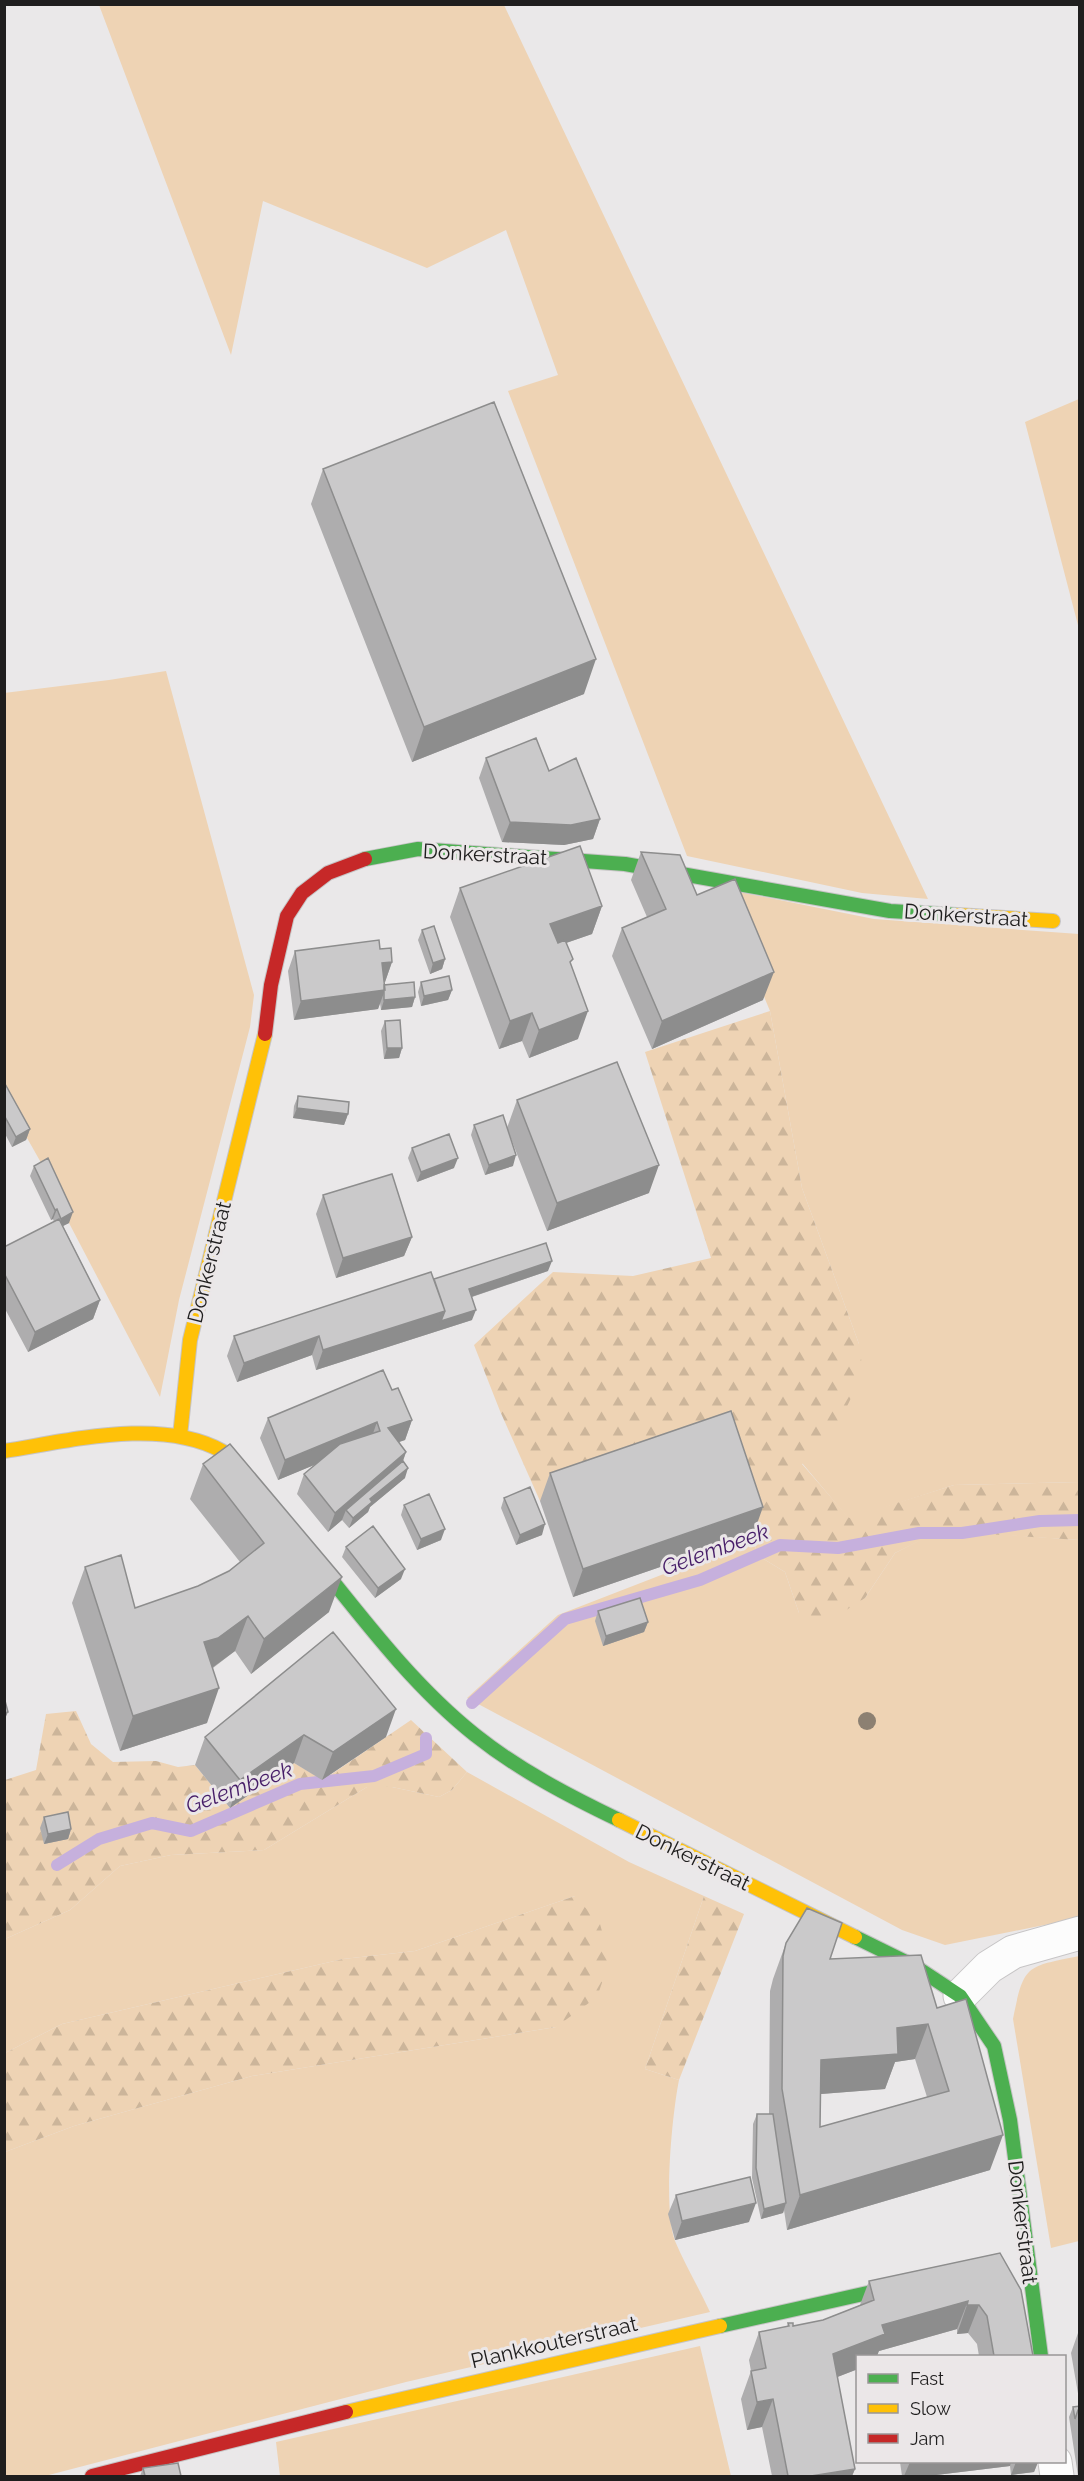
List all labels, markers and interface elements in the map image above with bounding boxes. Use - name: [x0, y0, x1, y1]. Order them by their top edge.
- street label: Donkerstraat: [422, 838, 548, 870]
- street label: Donkerstraat: [903, 898, 1029, 932]
- street label: Donkerstraat: [182, 1199, 236, 1325]
- water label: Gelembeek: [658, 1518, 772, 1580]
- water label: Gelembeek: [182, 1756, 296, 1818]
- street label: Donkerstraat: [632, 1819, 754, 1895]
- street label: Donkerstraat: [1003, 2159, 1043, 2285]
- street label: Plankkouterstraat: [468, 2311, 640, 2373]
- legend: [856, 2355, 1066, 2463]
- text: Fast: [910, 2368, 944, 2389]
- text: Slow: [910, 2398, 951, 2419]
- text: Jam: [910, 2428, 945, 2449]

